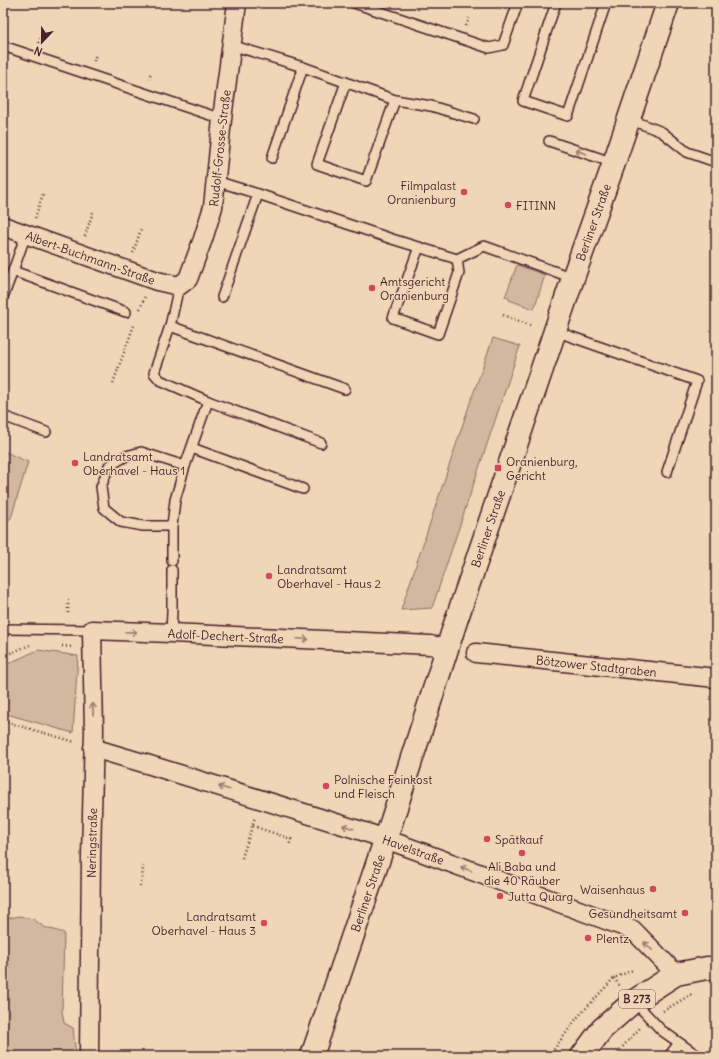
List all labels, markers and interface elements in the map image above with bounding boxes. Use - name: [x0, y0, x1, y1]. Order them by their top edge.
- north arrow: [22, 22, 62, 62]
- text: N: [32, 43, 44, 59]
- street label: Rudolf-Grosse-Straße: [206, 89, 233, 207]
- one-way arrow: [575, 148, 588, 155]
- place label: Filmpalast Oranienburg: [387, 178, 456, 207]
- street label: Berliner Straße: [572, 181, 614, 263]
- marker: Filmpalast Oranienburg: [459, 187, 469, 197]
- place label: FITINN: [516, 198, 556, 213]
- marker: FITINN: [503, 200, 513, 210]
- street label: Albert-Buchmann-Straße: [24, 227, 157, 287]
- place label: Amtsgericht Oranienburg: [380, 274, 449, 303]
- marker: Amtsgericht Oranienburg: [367, 283, 377, 293]
- place label: Landratsamt Oberhavel - Haus 1: [83, 449, 185, 478]
- place label: Oranienburg, Gericht: [506, 454, 578, 483]
- marker: Landratsamt Oberhavel - Haus 1: [70, 458, 80, 468]
- marker: Oranienburg, Gericht: [493, 463, 503, 473]
- street label: Berliner Straße: [467, 488, 508, 569]
- place label: Landratsamt Oberhavel - Haus 2: [277, 562, 382, 591]
- marker: Landratsamt Oberhavel - Haus 2: [264, 571, 274, 581]
- street label: Adolf-Dechert-Straße: [168, 625, 284, 646]
- one-way arrow: [124, 628, 137, 636]
- one-way arrow: [296, 636, 309, 643]
- street label: Bötzower Stadtgraben: [535, 652, 658, 679]
- one-way arrow: [89, 703, 97, 716]
- place label: Polnische Feinkost und Fleisch: [334, 772, 432, 801]
- marker: Polnische Feinkost und Fleisch: [321, 781, 331, 791]
- one-way arrow: [218, 784, 231, 791]
- street label: Neringstraße: [83, 808, 100, 878]
- one-way arrow: [342, 823, 355, 830]
- street label: Havelstraße: [380, 831, 446, 867]
- place label: Spätkauf: [495, 832, 544, 847]
- marker: Spätkauf: [482, 834, 492, 844]
- marker: Ali Baba und die 40 Räuber: [517, 848, 527, 858]
- street label: Berliner Straße: [347, 852, 387, 934]
- place label: Ali Baba und die 40 Räuber: [484, 859, 560, 888]
- one-way arrow: [460, 864, 472, 872]
- place label: Waisenhaus: [580, 882, 645, 897]
- marker: Waisenhaus: [648, 884, 658, 894]
- place label: Jutta Quarg: [508, 889, 573, 904]
- marker: Jutta Quarg: [495, 891, 505, 901]
- place label: Gesundheitsamt: [588, 906, 677, 921]
- marker: Gesundheitsamt: [680, 908, 690, 918]
- place label: Landratsamt Oberhavel - Haus 3: [152, 909, 256, 938]
- marker: Landratsamt Oberhavel - Haus 3: [259, 918, 269, 928]
- place label: Plentz: [596, 931, 629, 946]
- marker: Plentz: [583, 933, 593, 943]
- one-way arrow: [643, 941, 653, 951]
- road number: B 273: [619, 990, 655, 1008]

